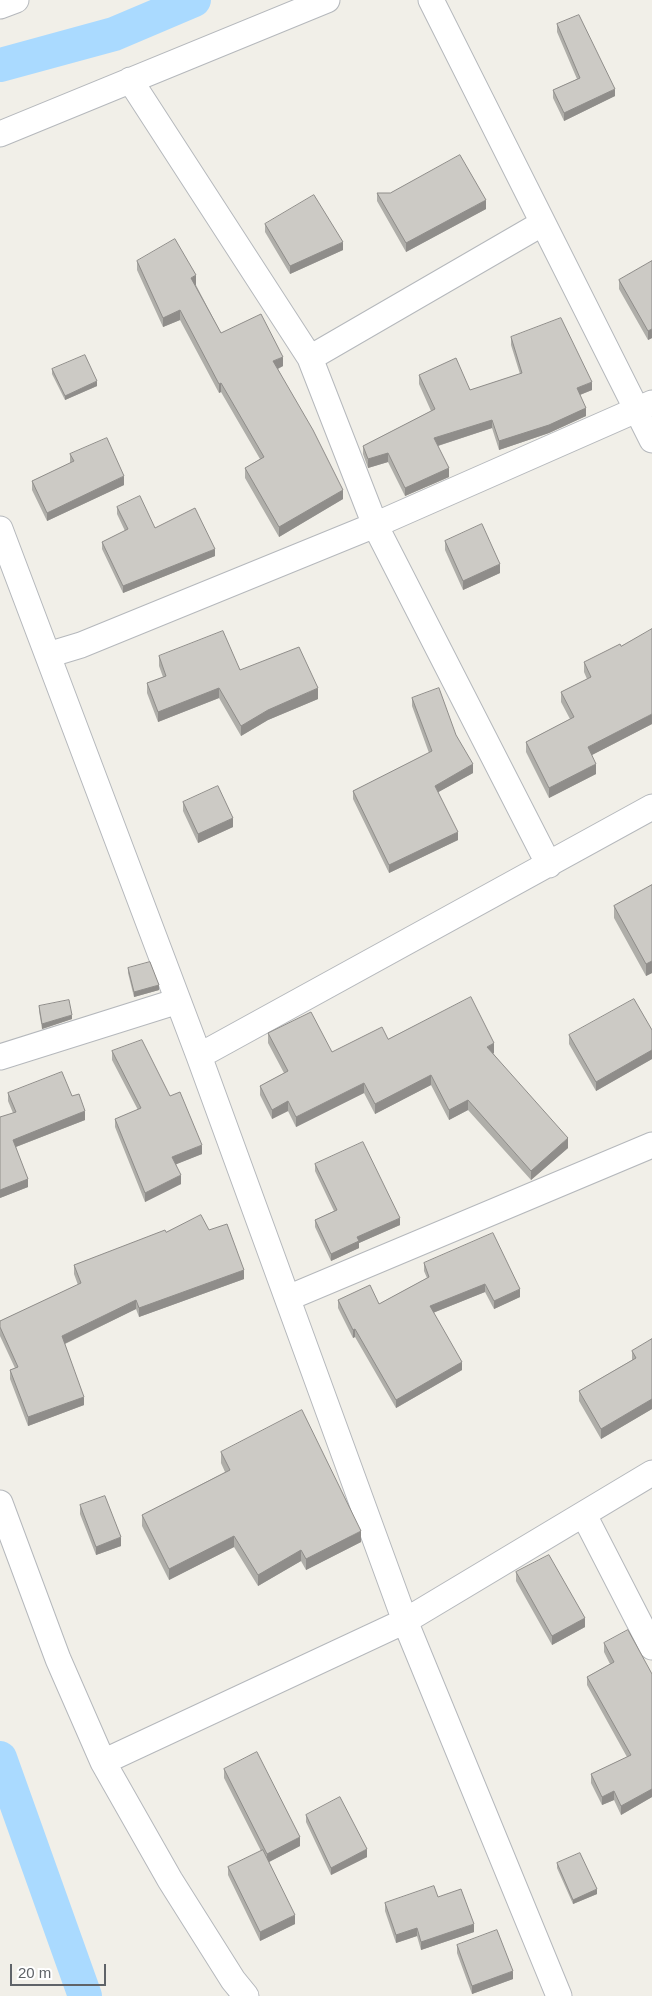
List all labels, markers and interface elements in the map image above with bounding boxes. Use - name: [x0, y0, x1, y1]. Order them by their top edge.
- scale bar: [12, 1954, 109, 1986]
- text: 20 m: [18, 1964, 51, 1981]

